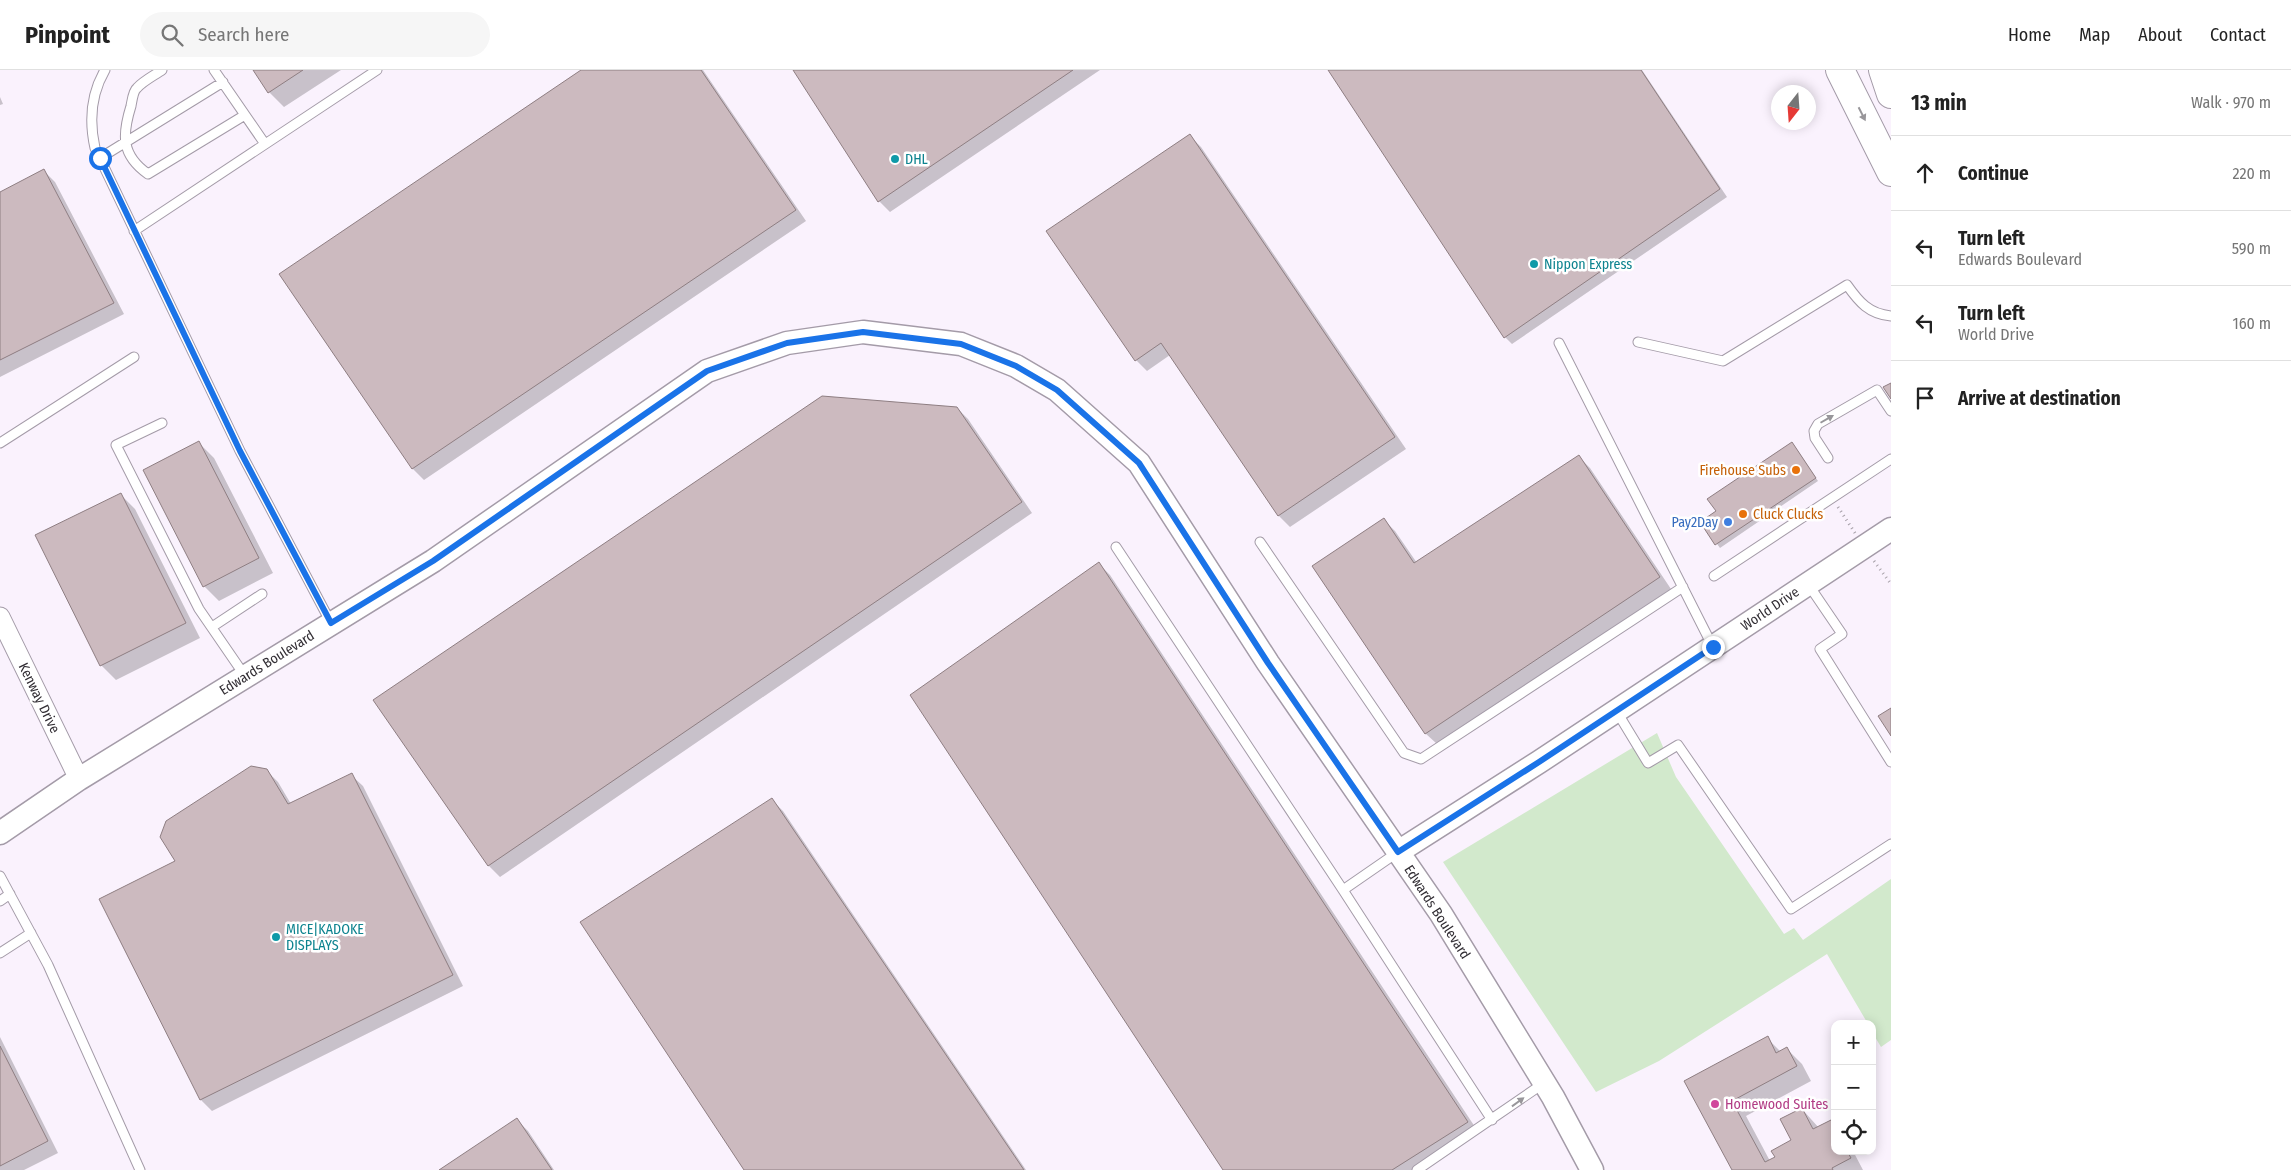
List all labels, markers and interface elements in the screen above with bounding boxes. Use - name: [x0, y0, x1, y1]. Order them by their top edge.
- search box: [140, 12, 490, 57]
- text: Pinpoint: [25, 21, 110, 49]
- icon: search: [158, 21, 186, 49]
- text: Search here: [198, 23, 289, 46]
- text: Home: [2008, 24, 2051, 46]
- text: Map: [2079, 24, 2110, 46]
- text: About: [2138, 24, 2182, 46]
- text: Contact: [2210, 24, 2266, 46]
- north arrow: [1771, 85, 1816, 130]
- text: 13 min: [1911, 90, 1967, 116]
- text: Walk · 970 m: [2191, 93, 2271, 112]
- one-way arrow: [1858, 106, 1866, 121]
- route start: [89, 147, 112, 170]
- place label: DHL: [905, 151, 928, 168]
- marker: DHL: [889, 153, 901, 165]
- icon: ahead: [1911, 159, 1939, 187]
- text: Continue: [1958, 162, 2029, 185]
- text: 220 m: [2232, 164, 2271, 183]
- text: Turn left: [1958, 227, 2025, 250]
- icon: left: [1911, 234, 1939, 262]
- text: 590 m: [2232, 239, 2271, 258]
- text: Edwards Boulevard: [1958, 250, 2082, 269]
- place label: Nippon Express: [1544, 256, 1632, 273]
- marker: Nippon Express: [1528, 258, 1540, 270]
- text: Turn left: [1958, 302, 2025, 325]
- icon: left: [1911, 309, 1939, 337]
- text: 160 m: [2232, 314, 2271, 333]
- text: World Drive: [1958, 325, 2034, 344]
- icon: arrive: [1911, 384, 1939, 412]
- text: Arrive at destination: [1958, 387, 2121, 410]
- one-way arrow: [1820, 415, 1835, 423]
- place label: Firehouse Subs: [1699, 462, 1786, 479]
- marker: Firehouse Subs: [1790, 464, 1802, 476]
- place label: Cluck Clucks: [1753, 506, 1823, 523]
- marker: Cluck Clucks: [1737, 508, 1749, 520]
- place label: Pay2Day: [1672, 514, 1719, 531]
- marker: Pay2Day: [1722, 516, 1734, 528]
- street label: World Drive: [1738, 583, 1802, 635]
- street label: Edwards Boulevard: [216, 627, 318, 699]
- route end: [1702, 636, 1725, 659]
- street label: Kenway Drive: [15, 660, 63, 736]
- street label: Edwards Boulevard: [1400, 862, 1474, 962]
- place label: MICE|KADOKE DISPLAYS: [286, 921, 364, 954]
- marker: MICE|KADOKE DISPLAYS: [270, 931, 282, 943]
- map controls: [1831, 1020, 1876, 1155]
- button: +: [1831, 1020, 1876, 1065]
- button: −: [1831, 1065, 1876, 1110]
- one-way arrow: [1511, 1096, 1524, 1107]
- place label: Homewood Suites: [1725, 1096, 1828, 1113]
- marker: Homewood Suites: [1709, 1098, 1721, 1110]
- button: locate: [1831, 1110, 1876, 1155]

